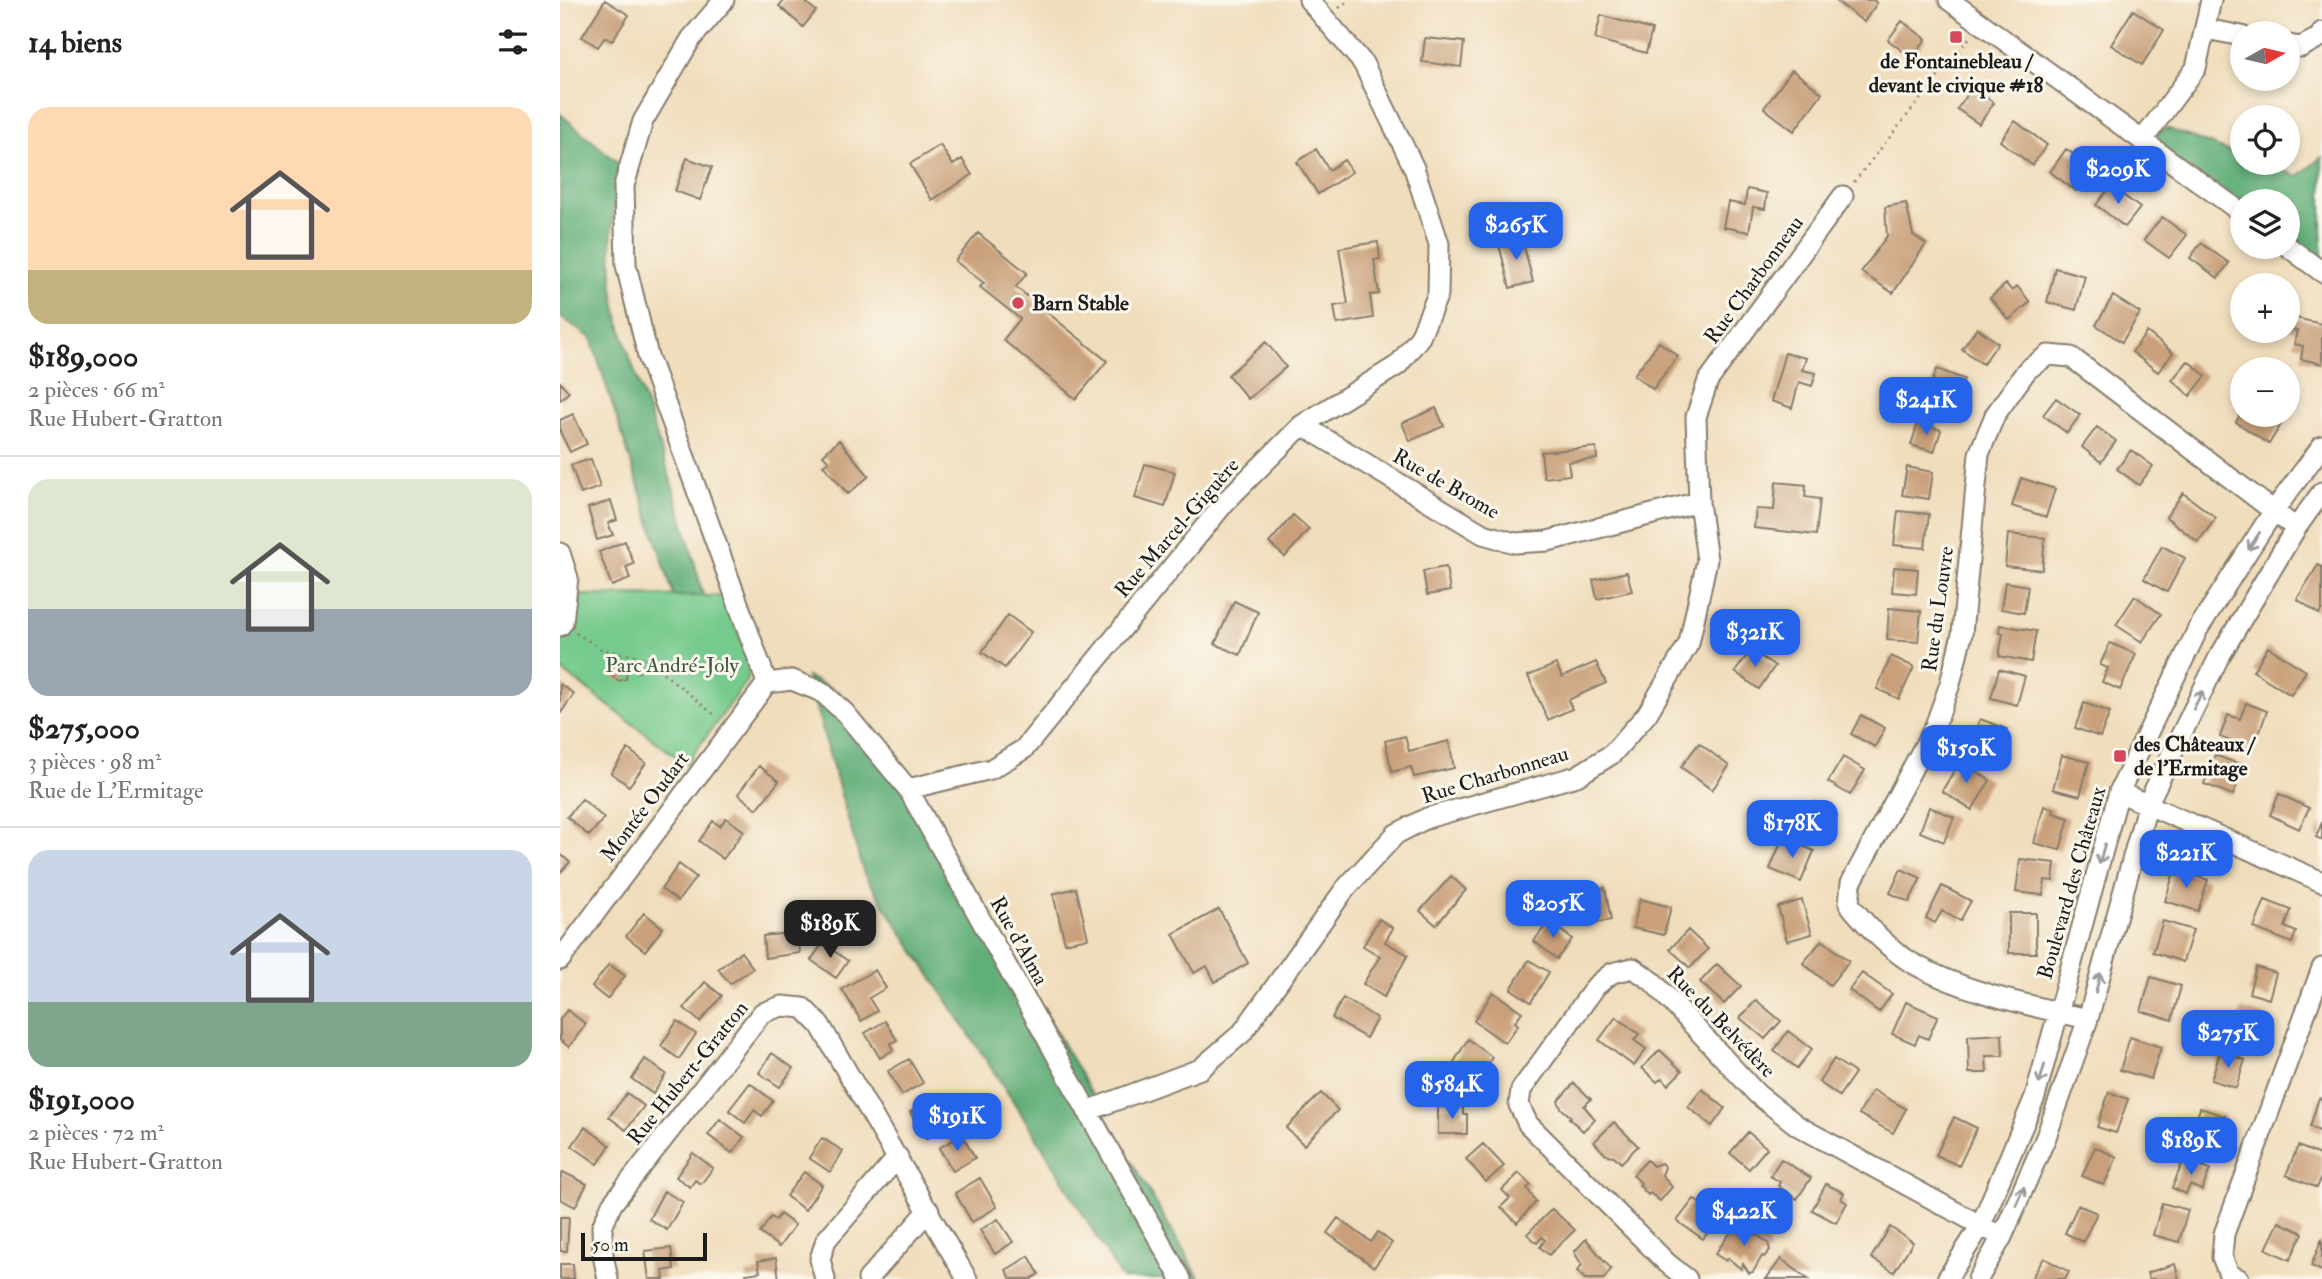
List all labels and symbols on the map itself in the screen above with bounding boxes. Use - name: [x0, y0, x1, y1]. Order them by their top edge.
- north arrow: [2230, 21, 2300, 91]
- marker: de Fontainebleau / devant le civique #18: [1948, 29, 1964, 45]
- place label: de Fontainebleau / devant le civique #18: [1869, 48, 2043, 99]
- pin: $209K: [2069, 146, 2167, 206]
- pin: $265K: [1467, 202, 1565, 262]
- street label: Rue Charbonneau: [1698, 210, 1810, 349]
- place label: Barn Stable: [1032, 290, 1129, 317]
- marker: Barn Stable: [1010, 295, 1026, 311]
- pin: $241K: [1877, 378, 1975, 437]
- street label: Rue de Brome: [1388, 443, 1504, 526]
- street label: Rue Marcel-Giguère: [1109, 452, 1245, 604]
- one-way arrow: [2247, 531, 2262, 550]
- street label: Rue du Louvre: [1916, 544, 1960, 673]
- pin: $321K: [1706, 610, 1804, 669]
- park label: Parc André-Joly: [605, 652, 740, 679]
- one-way arrow: [2191, 690, 2205, 711]
- pin: $150K: [1917, 726, 2015, 785]
- place label: des Châteaux / de l'Ermitage: [2134, 731, 2257, 782]
- street label: Rue Charbonneau: [1418, 740, 1572, 810]
- street label: Montée Oudart: [595, 746, 695, 867]
- marker: des Châteaux / de l'Ermitage: [2112, 748, 2128, 764]
- street label: Boulevard des Châteaux: [2032, 783, 2113, 982]
- pin: $178K: [1743, 800, 1841, 860]
- pin: $221K: [2137, 830, 2235, 890]
- one-way arrow: [2095, 842, 2108, 865]
- pin: $205K: [1504, 880, 1602, 940]
- street label: Rue d'Alma: [984, 892, 1055, 990]
- pin: $189K: [781, 900, 879, 960]
- street label: Rue du Belvédère: [1661, 960, 1781, 1084]
- one-way arrow: [2092, 972, 2105, 994]
- street label: Rue Hubert-Gratton: [622, 995, 755, 1151]
- pin: $275K: [2179, 1010, 2277, 1070]
- pin: $584K: [1403, 1062, 1501, 1121]
- one-way arrow: [2034, 1062, 2047, 1084]
- pin: $191K: [908, 1094, 1006, 1153]
- pin: $189K: [2142, 1118, 2240, 1177]
- one-way arrow: [2014, 1186, 2027, 1208]
- pin: $422K: [1695, 1188, 1793, 1248]
- scale bar: [581, 1230, 707, 1262]

